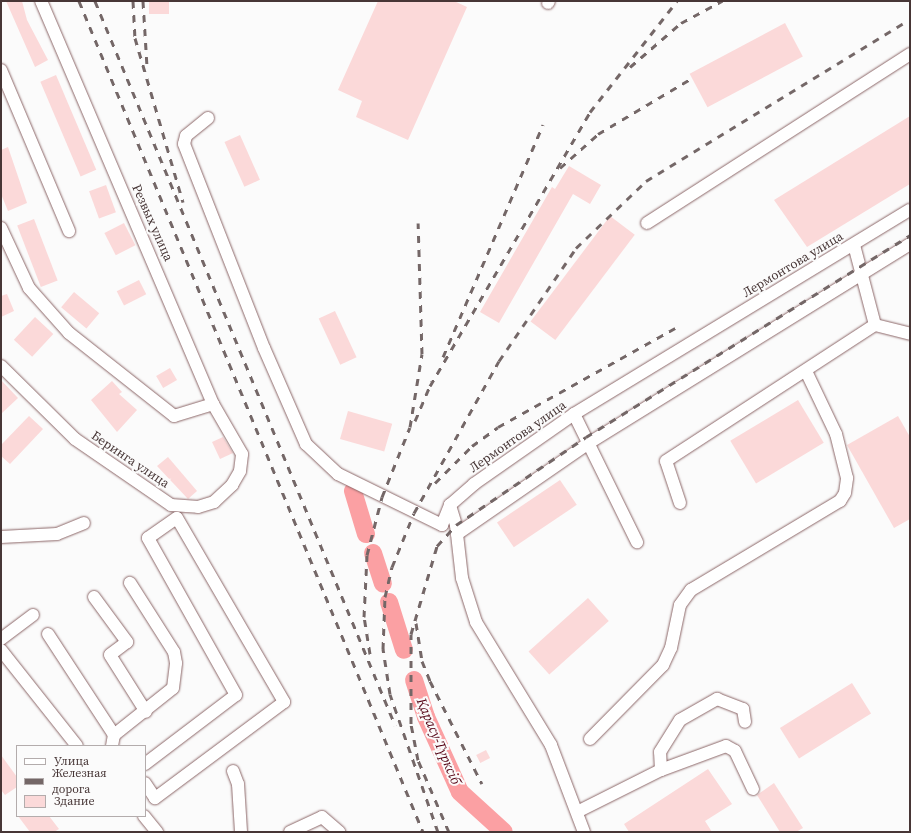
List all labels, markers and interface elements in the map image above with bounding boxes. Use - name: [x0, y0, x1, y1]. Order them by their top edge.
- street label: Резвых улица: [128, 182, 176, 264]
- street label: Лермонтова улица: [740, 229, 846, 301]
- street label: Лермонтова улица: [467, 398, 569, 476]
- street label: Беринга улица: [88, 428, 172, 492]
- water label: Қарасу-Түрксіб: [413, 695, 465, 787]
- legend: [16, 745, 146, 817]
- text: Улица: [54, 753, 89, 769]
- text: Железная дорога: [52, 765, 107, 797]
- text: Здание: [54, 793, 95, 809]

